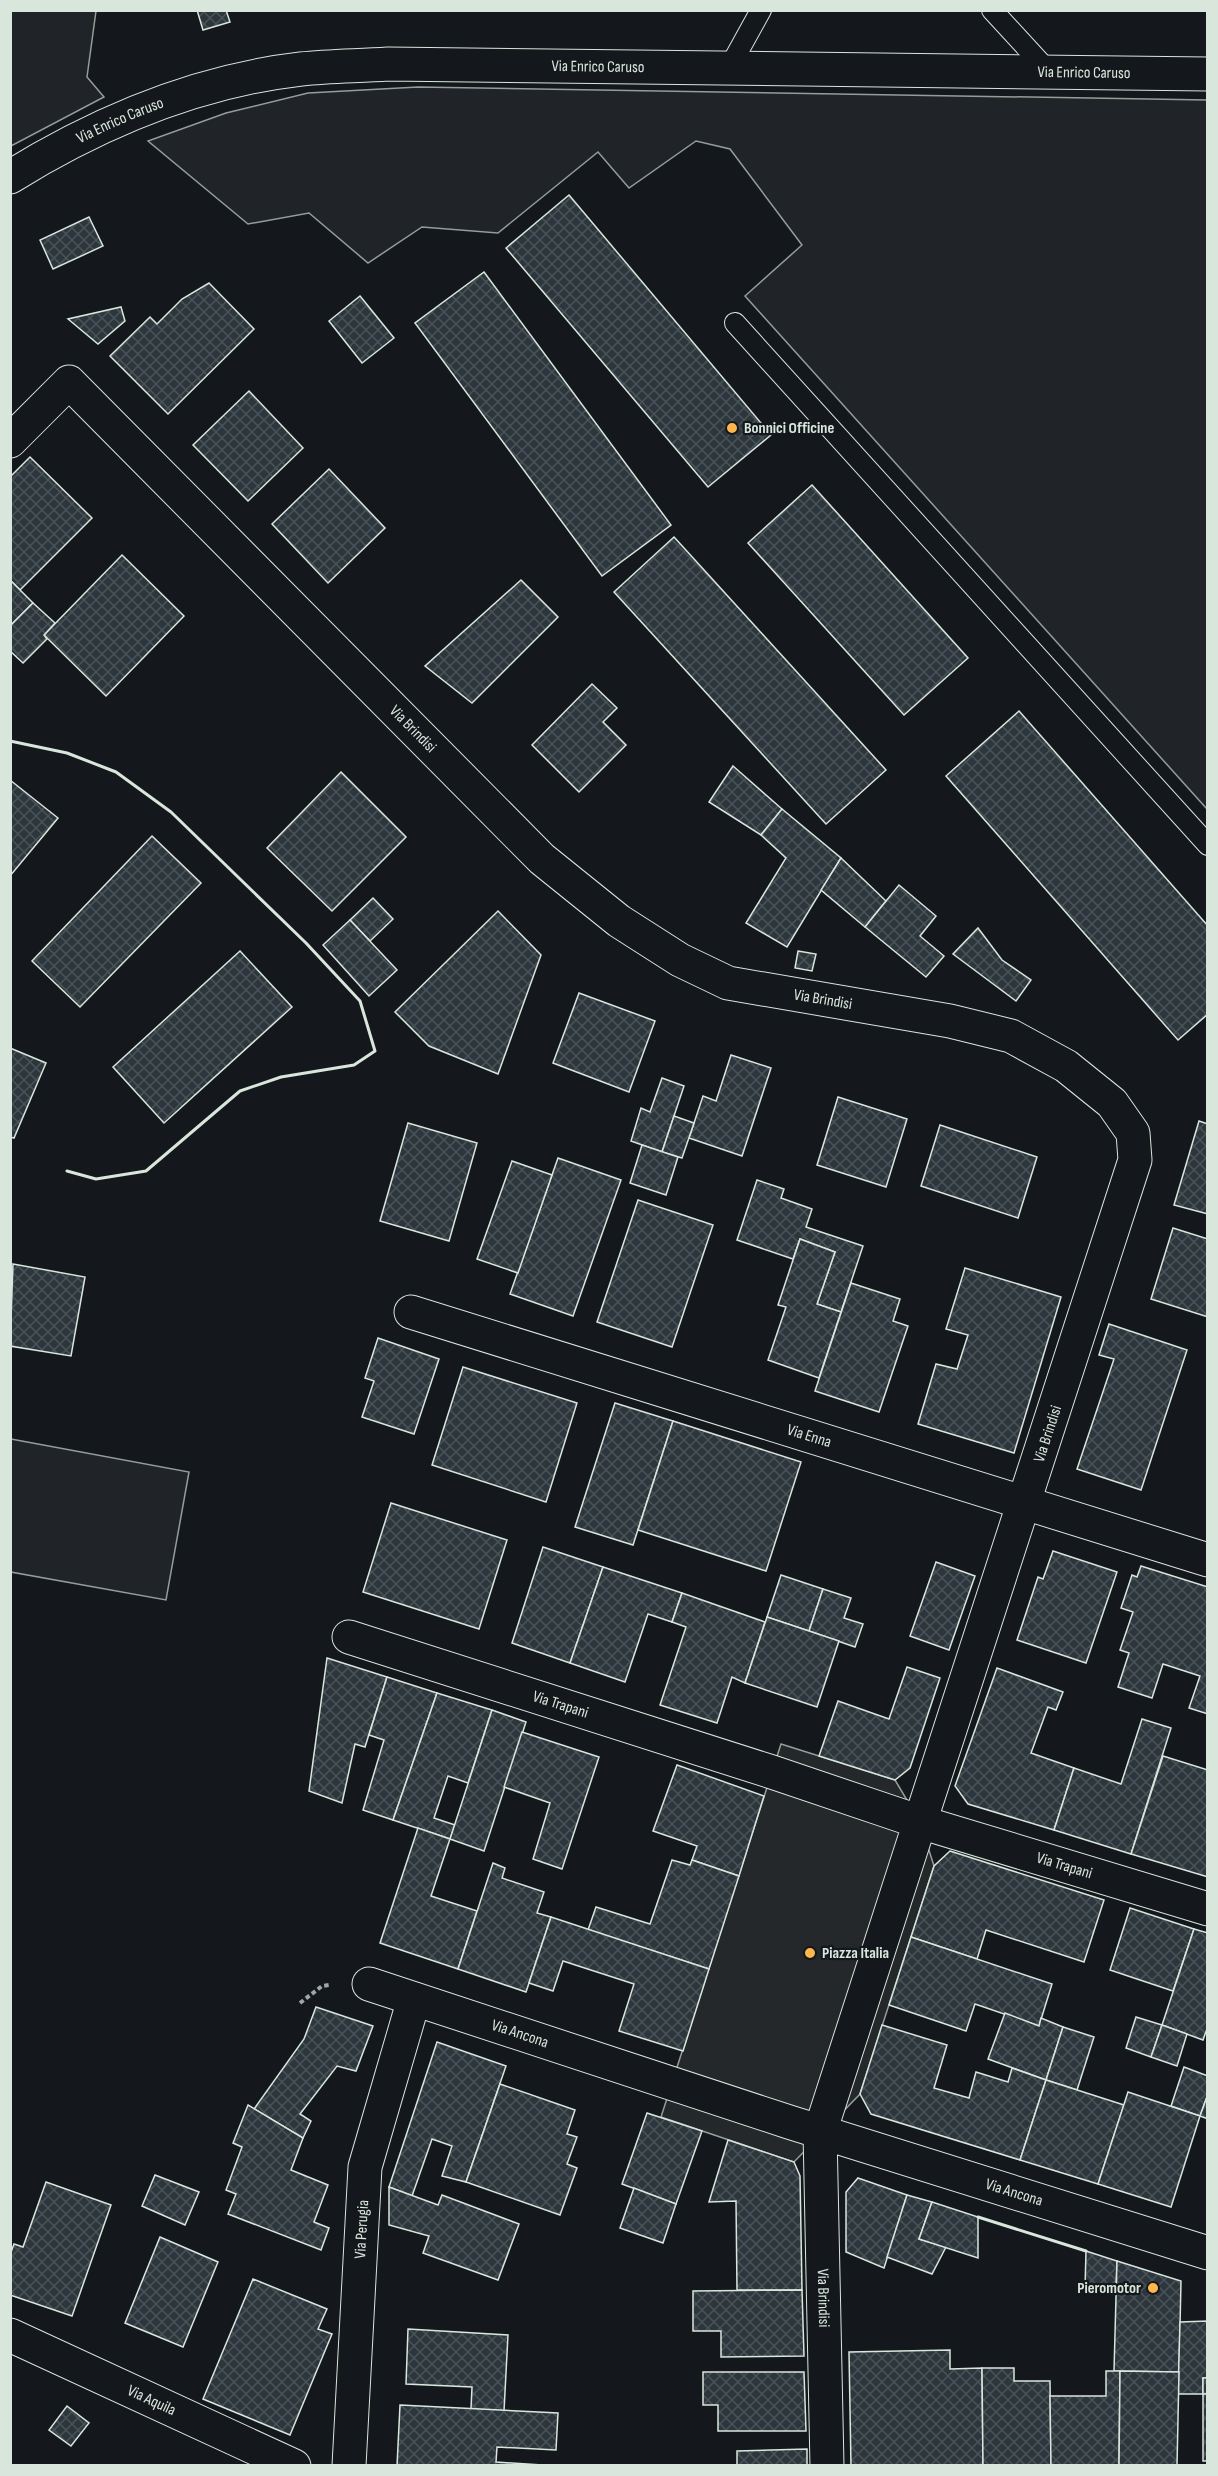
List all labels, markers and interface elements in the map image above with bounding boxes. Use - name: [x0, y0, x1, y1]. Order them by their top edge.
- street label: Via Enrico Caruso: [551, 56, 644, 77]
- street label: Via Enrico Caruso: [1037, 62, 1130, 83]
- street label: Via Enrico Caruso: [73, 93, 166, 147]
- place label: Bonnici Officine: [744, 419, 834, 438]
- marker: Bonnici Officine: [725, 421, 739, 435]
- street label: Via Brindisi: [386, 701, 440, 757]
- street label: Via Brindisi: [792, 985, 854, 1014]
- street label: Via Brindisi: [1030, 1403, 1066, 1465]
- street label: Via Enna: [785, 1420, 834, 1452]
- street label: Via Trapani: [530, 1687, 591, 1722]
- street label: Via Trapani: [1034, 1848, 1095, 1883]
- place label: Piazza Italia: [822, 1944, 889, 1963]
- marker: Piazza Italia: [803, 1946, 817, 1960]
- street label: Via Ancona: [489, 2015, 551, 2052]
- street label: Via Ancona: [983, 2175, 1045, 2210]
- street label: Via Perugia: [351, 2199, 373, 2259]
- street label: Via Brindisi: [813, 2268, 834, 2328]
- place label: Pieromotor: [1077, 2279, 1141, 2298]
- marker: Pieromotor: [1146, 2281, 1160, 2295]
- street label: Via Aquila: [124, 2381, 179, 2420]

